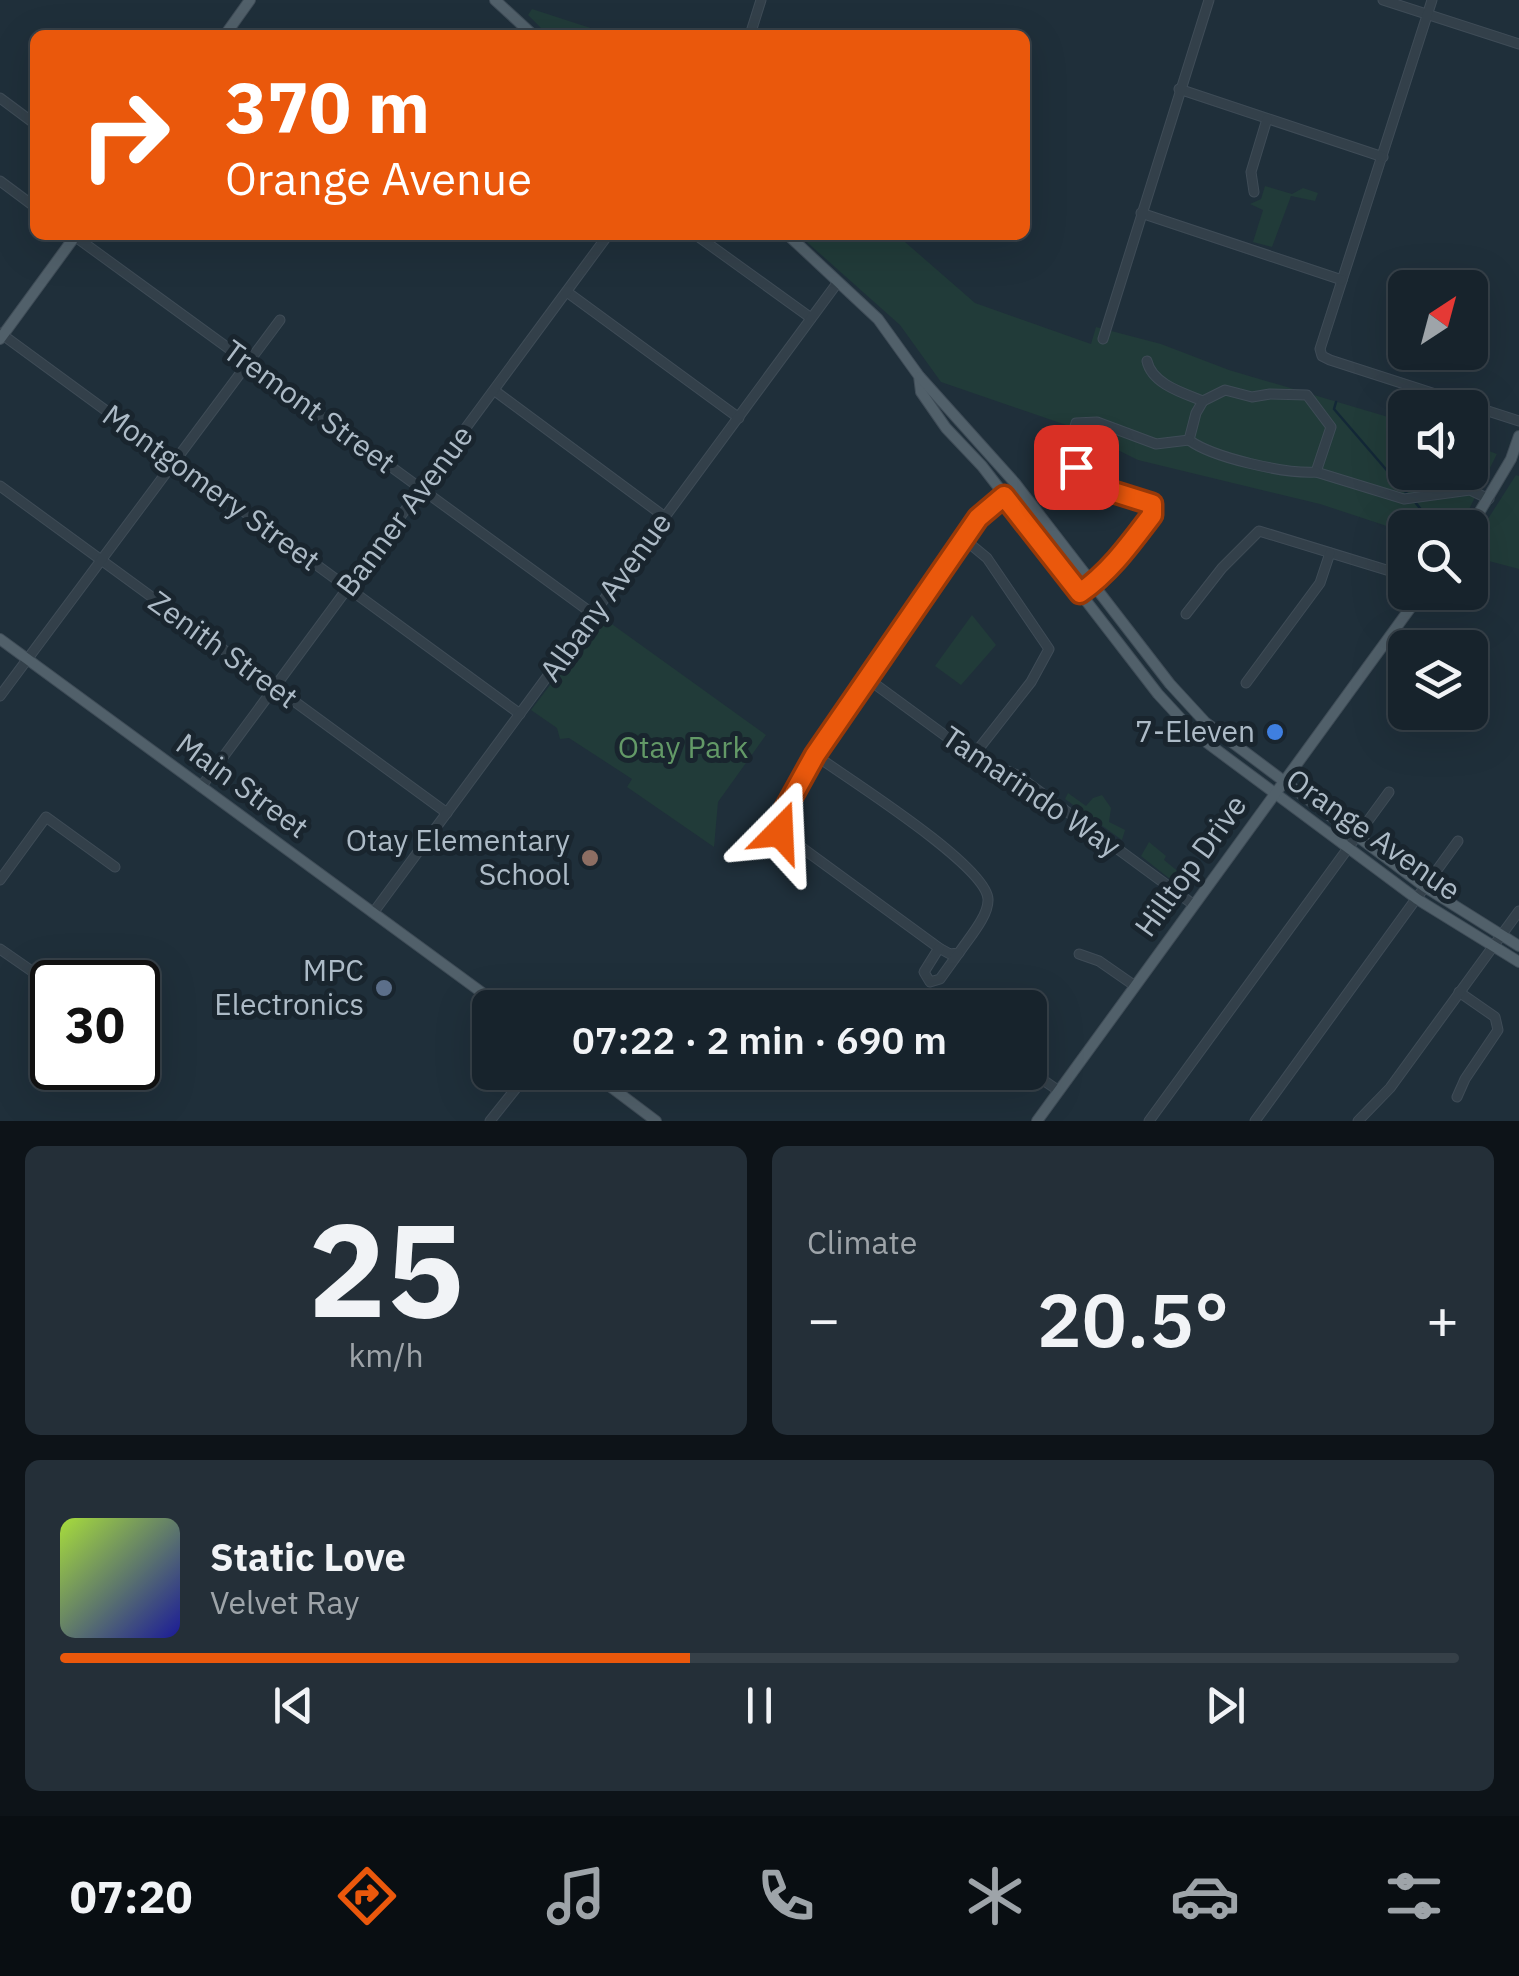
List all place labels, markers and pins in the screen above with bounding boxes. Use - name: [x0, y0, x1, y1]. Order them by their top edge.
- pin: [1034, 425, 1119, 510]
- place label: 7-Eleven: [1135, 711, 1255, 750]
- marker: 7-Eleven: [1264, 721, 1286, 743]
- place label: Otay Elementary School: [346, 820, 570, 893]
- marker: Otay Elementary School: [579, 847, 601, 869]
- place label: MPC Electronics: [214, 950, 364, 1023]
- marker: MPC Electronics: [373, 977, 395, 999]

